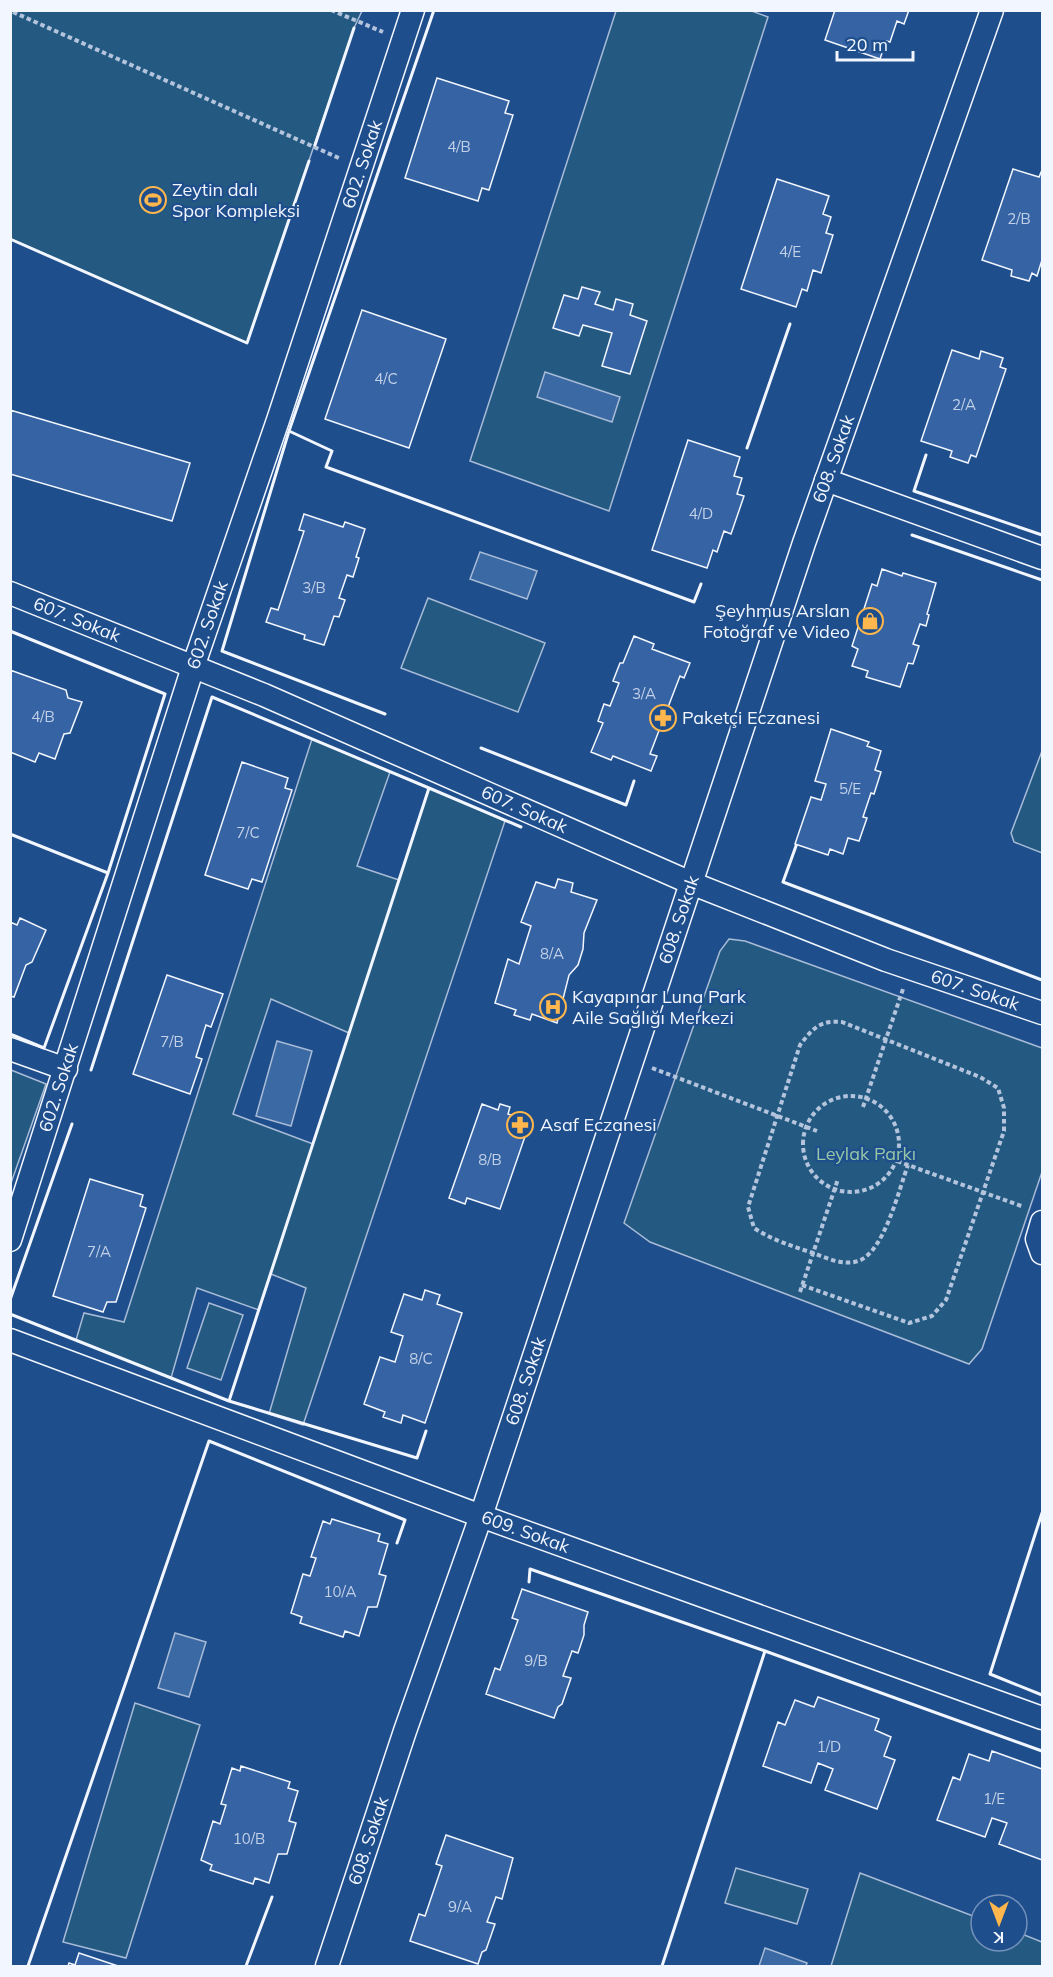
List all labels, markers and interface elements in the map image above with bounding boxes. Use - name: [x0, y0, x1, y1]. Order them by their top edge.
- scale bar: [837, 24, 914, 62]
- text: 20 m: [846, 33, 888, 56]
- street label: 602. Sokak: [336, 116, 387, 211]
- house number: 4/B: [447, 137, 471, 156]
- place label: Zeytin dalı Spor Kompleksi: [172, 178, 300, 222]
- sports icon: Zeytin dalı Spor Kompleksi: [138, 185, 168, 215]
- house number: 2/B: [1007, 209, 1031, 228]
- house number: 4/E: [779, 242, 801, 261]
- house number: 4/C: [374, 369, 398, 388]
- house number: 2/A: [952, 395, 976, 414]
- street label: 608. Sokak: [807, 411, 860, 506]
- house number: 4/D: [689, 504, 713, 523]
- street label: 602. Sokak: [181, 577, 233, 672]
- house number: 3/B: [302, 578, 326, 597]
- street label: 607. Sokak: [30, 592, 125, 647]
- place label: Şeyhmus Arslan Fotoğraf ve Video: [703, 599, 850, 643]
- shop icon: Şeyhmus Arslan Fotoğraf ve Video: [855, 606, 885, 636]
- house number: 3/A: [632, 684, 656, 703]
- pharmacy icon: Paketçi Eczanesi: [648, 703, 678, 733]
- place label: Paketçi Eczanesi: [682, 706, 820, 729]
- house number: 4/B: [31, 707, 55, 726]
- house number: 5/E: [839, 779, 861, 798]
- street label: 607. Sokak: [478, 780, 572, 838]
- house number: 7/C: [236, 823, 260, 842]
- street label: 608. Sokak: [653, 872, 704, 967]
- house number: 8/A: [540, 944, 564, 963]
- street label: 607. Sokak: [928, 964, 1023, 1016]
- place label: Kayapınar Luna Park Aile Sağlığı Merkezi: [572, 985, 747, 1029]
- hospital icon: Kayapınar Luna Park Aile Sağlığı Merkezi: [538, 992, 568, 1022]
- house number: 7/B: [160, 1032, 184, 1051]
- street label: 602. Sokak: [33, 1039, 83, 1135]
- pharmacy icon: Asaf Eczanesi: [505, 1110, 535, 1140]
- place label: Asaf Eczanesi: [540, 1113, 657, 1136]
- park label: Leylak Parkı: [816, 1142, 916, 1165]
- house number: 8/B: [478, 1150, 502, 1169]
- house number: 7/A: [87, 1242, 111, 1261]
- street label: 608. Sokak: [500, 1333, 551, 1428]
- house number: 8/C: [409, 1349, 433, 1368]
- street label: 609. Sokak: [478, 1505, 573, 1558]
- house number: 10/A: [323, 1582, 357, 1601]
- house number: 9/B: [524, 1651, 548, 1670]
- house number: 1/D: [817, 1737, 841, 1756]
- house number: 1/E: [983, 1789, 1005, 1808]
- street label: 608. Sokak: [343, 1793, 394, 1888]
- house number: 10/B: [233, 1829, 265, 1848]
- north arrow: [969, 1893, 1029, 1953]
- house number: 9/A: [448, 1897, 472, 1916]
- text: K: [992, 1928, 1004, 1948]

